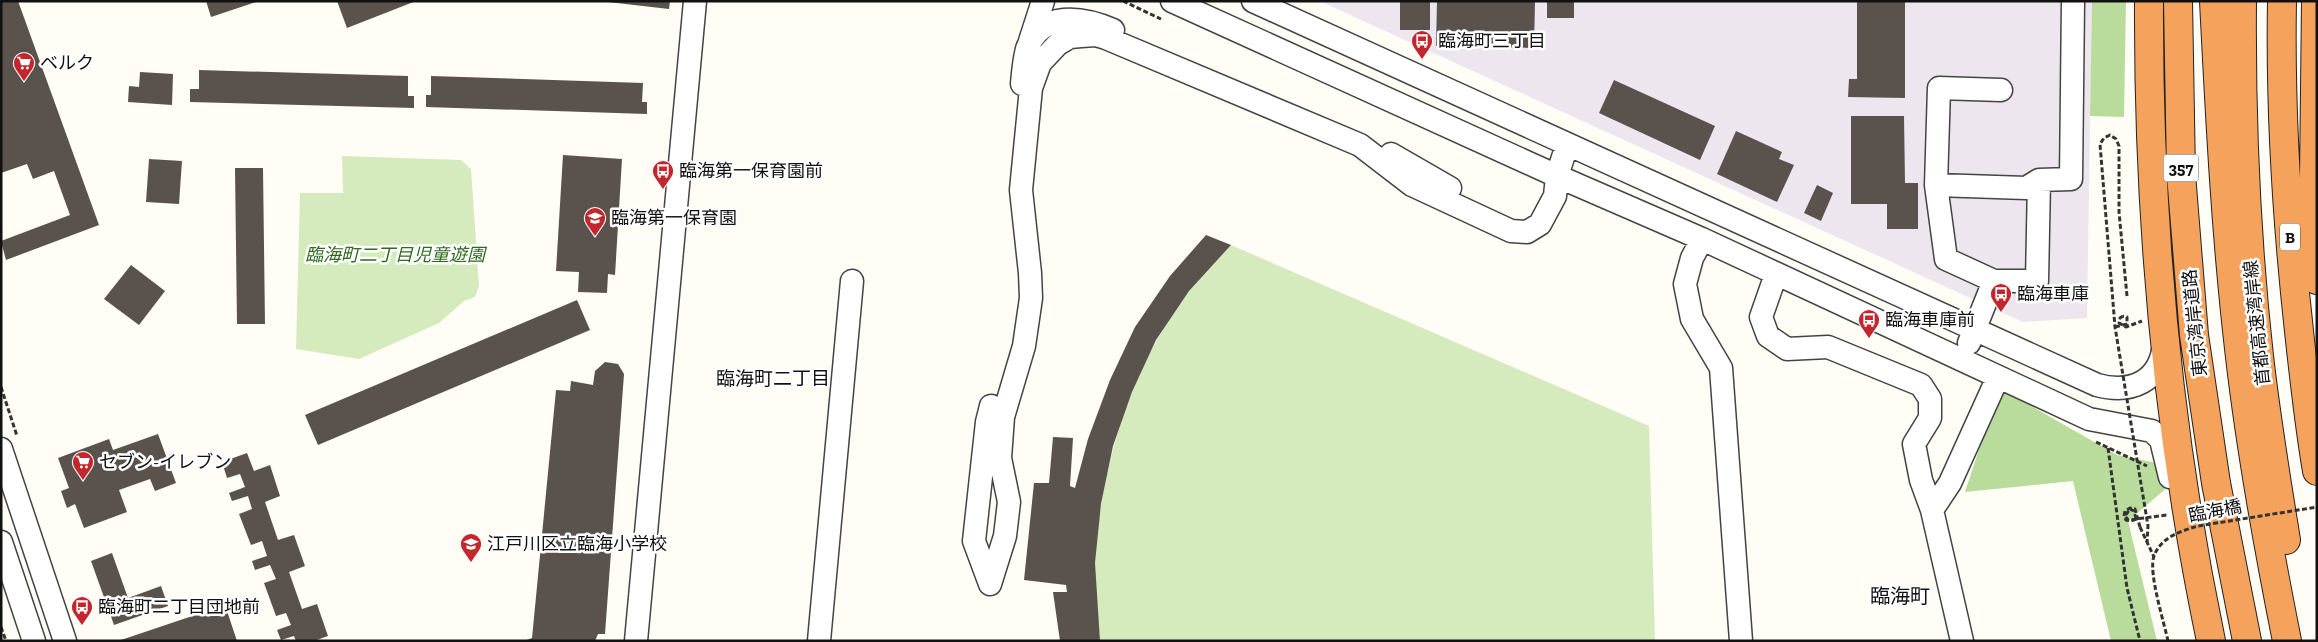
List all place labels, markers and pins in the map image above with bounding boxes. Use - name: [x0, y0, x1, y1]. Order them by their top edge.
- bus stop icon: 臨海町三丁目: [1410, 29, 1434, 60]
- place label: 臨海町三丁目: [1438, 30, 1546, 52]
- supermarket icon: ベルク: [12, 51, 36, 82]
- place label: ベルク: [40, 52, 94, 74]
- bus stop icon: 臨海第一保育園前: [651, 159, 675, 190]
- place label: 臨海第一保育園前: [679, 160, 823, 182]
- school or university icon: 臨海第一保育園: [583, 206, 607, 237]
- place label: 臨海第一保育園: [611, 207, 737, 229]
- bus stop icon: 臨海車庫: [1989, 282, 2013, 313]
- place label: 臨海車庫: [2017, 283, 2089, 305]
- bus stop icon: 臨海車庫前: [1857, 308, 1881, 339]
- place label: 臨海車庫前: [1885, 309, 1975, 331]
- supermarket icon: セブン-イレブン: [71, 450, 95, 481]
- place label: セブン-イレブン: [99, 451, 231, 473]
- school or university icon: 江戸川区立臨海小学校: [459, 532, 483, 563]
- place label: 江戸川区立臨海小学校: [487, 533, 667, 555]
- bus stop icon: 臨海町二丁目団地前: [70, 595, 94, 626]
- place label: 臨海町二丁目団地前: [98, 596, 260, 618]

